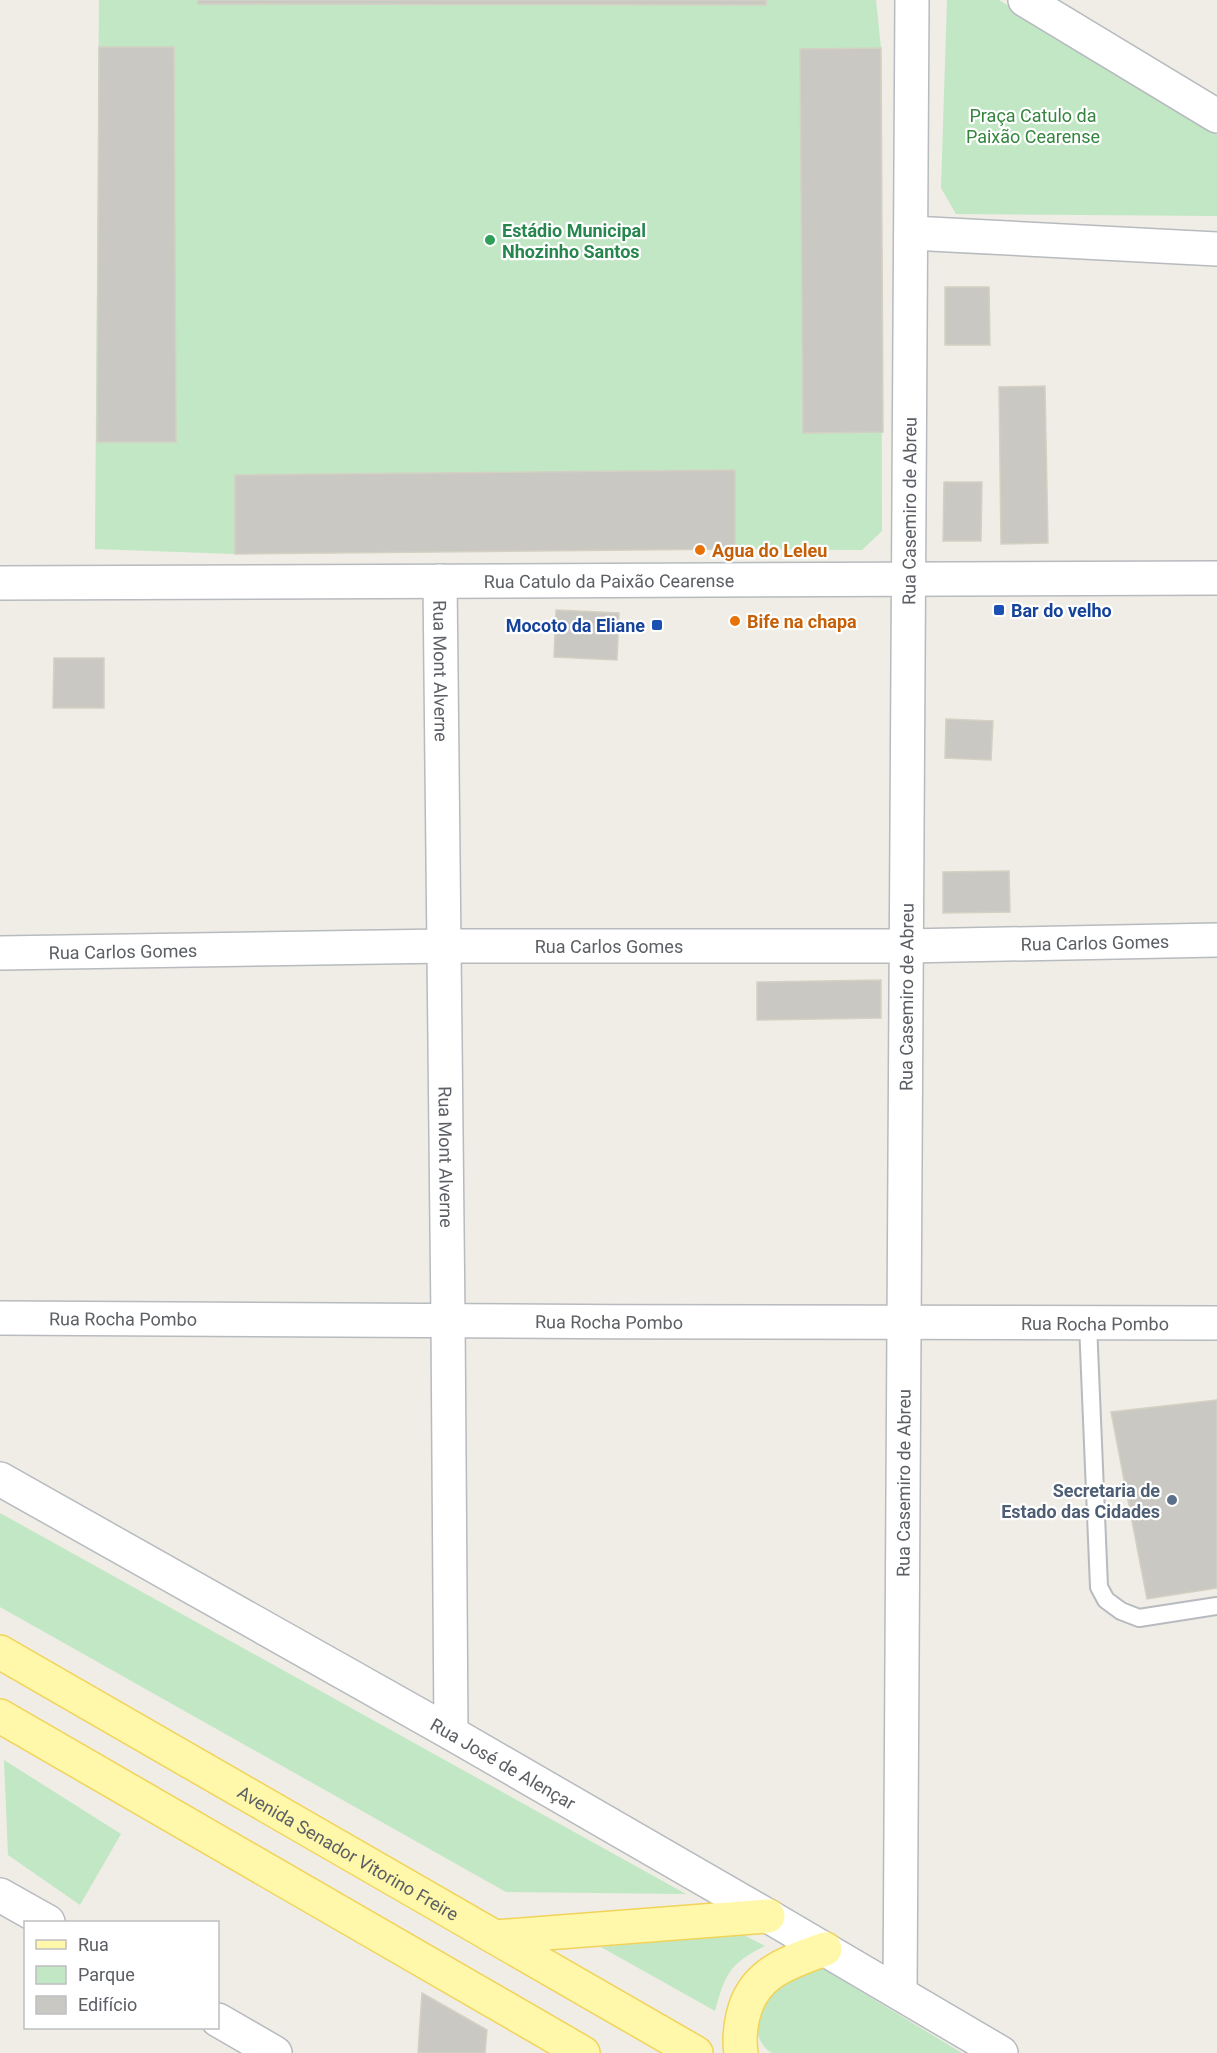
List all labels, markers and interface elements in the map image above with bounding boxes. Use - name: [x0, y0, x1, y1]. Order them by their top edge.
- park label: Praça Catulo da Paixão Cearense: [966, 105, 1100, 147]
- place label: Estádio Municipal Nhozinho Santos: [502, 220, 646, 262]
- marker: Estádio Municipal Nhozinho Santos: [483, 233, 497, 247]
- street label: Rua Casemiro de Abreu: [898, 417, 920, 605]
- place label: Agua do Leleu: [712, 540, 827, 561]
- marker: Agua do Leleu: [693, 543, 707, 557]
- street label: Rua Catulo da Paixão Cearense: [484, 569, 734, 592]
- street label: Rua Mont Alverne: [430, 600, 452, 742]
- place label: Bar do velho: [1011, 600, 1112, 621]
- marker: Bar do velho: [992, 603, 1006, 617]
- place label: Bife na chapa: [747, 611, 857, 632]
- marker: Bife na chapa: [728, 614, 742, 628]
- place label: Mocoto da Eliane: [506, 615, 645, 636]
- marker: Mocoto da Eliane: [650, 618, 664, 632]
- street label: Rua Casemiro de Abreu: [895, 903, 917, 1091]
- street label: Rua Carlos Gomes: [1020, 930, 1169, 954]
- street label: Rua Carlos Gomes: [535, 936, 683, 957]
- street label: Rua Carlos Gomes: [49, 939, 197, 963]
- street label: Rua Mont Alverne: [435, 1086, 458, 1228]
- street label: Rua Rocha Pombo: [49, 1308, 197, 1329]
- street label: Rua Rocha Pombo: [535, 1311, 683, 1333]
- street label: Rua Rocha Pombo: [1021, 1313, 1169, 1334]
- street label: Rua Casemiro de Abreu: [892, 1389, 914, 1577]
- place label: Secretaria de Estado das Cidades: [1001, 1480, 1160, 1522]
- marker: Secretaria de Estado das Cidades: [1165, 1493, 1179, 1507]
- street label: Rua José de Alençar: [427, 1713, 580, 1813]
- street label: Avenida Senador Vitorino Freire: [234, 1781, 462, 1925]
- legend: [24, 1921, 219, 2029]
- text: Rua: [78, 1934, 109, 1955]
- text: Parque: [78, 1964, 135, 1985]
- text: Edifício: [78, 1994, 137, 2015]

